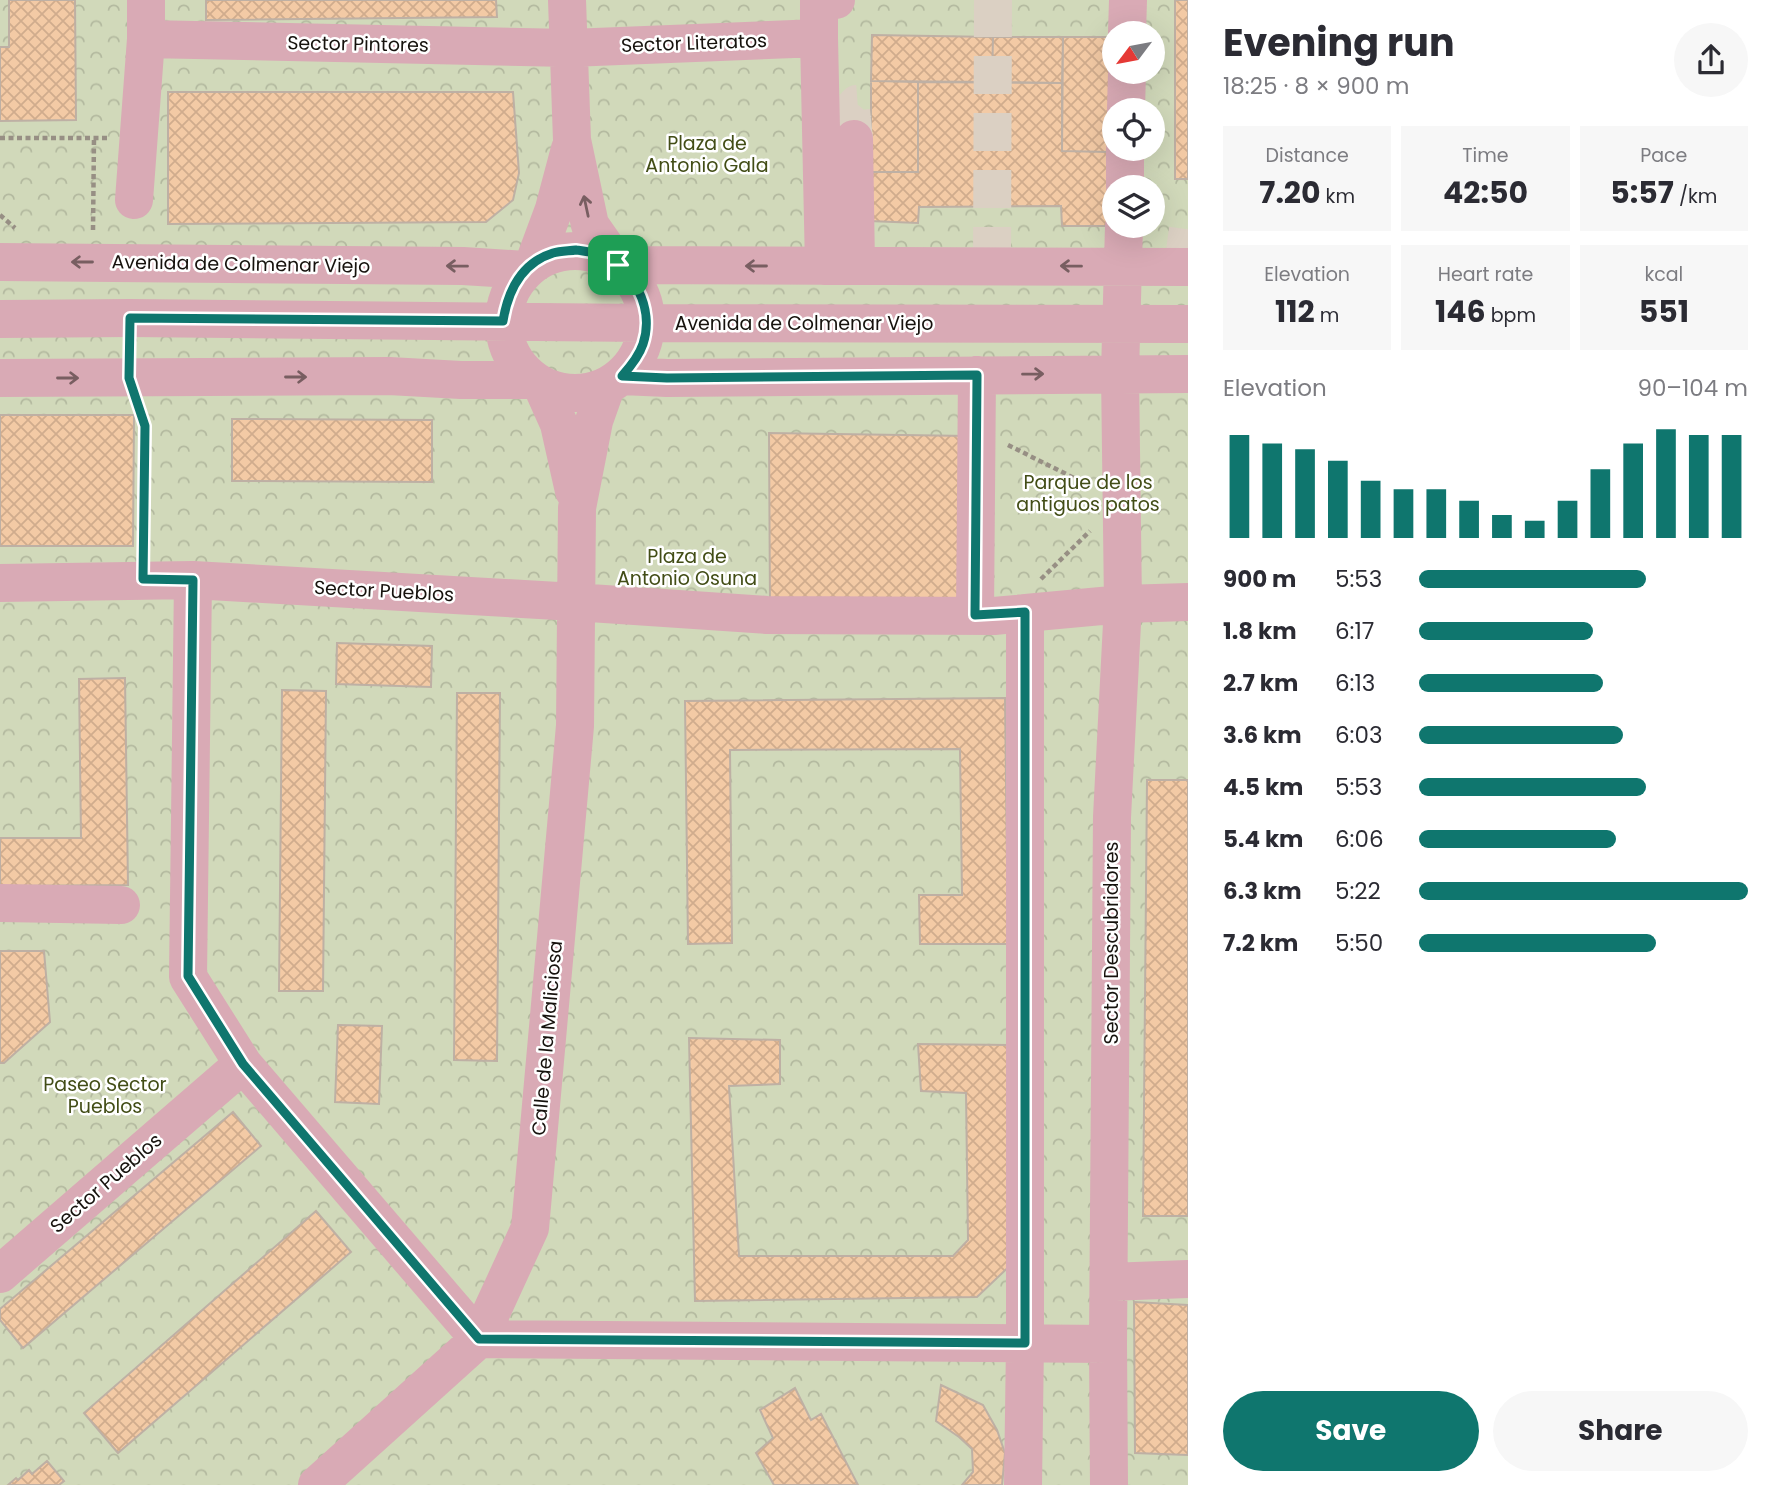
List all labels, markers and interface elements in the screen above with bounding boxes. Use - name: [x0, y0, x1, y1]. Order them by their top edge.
- text: Evening run: [1223, 16, 1455, 69]
- north arrow: [1102, 21, 1166, 84]
- map controls: [1102, 21, 1165, 238]
- button: share: [1674, 23, 1748, 97]
- street label: Sector Literatos: [620, 27, 768, 59]
- street label: Sector Pintores: [287, 29, 429, 59]
- text: 18:25 · 8 × 900 m: [1223, 70, 1409, 102]
- button: locate: [1102, 98, 1165, 161]
- park label: Plaza de Antonio Gala: [645, 130, 769, 179]
- text: Distance: [1266, 142, 1349, 169]
- text: Time: [1462, 142, 1509, 169]
- text: Pace: [1640, 142, 1687, 169]
- text: 7.20: [1259, 171, 1321, 214]
- text: 42:50: [1443, 171, 1528, 214]
- text: 5:57: [1610, 171, 1674, 214]
- button: layers: [1102, 175, 1165, 238]
- text: km: [1321, 183, 1355, 210]
- text: /km: [1674, 183, 1717, 210]
- one-way arrow: [579, 195, 593, 218]
- pin: [588, 235, 648, 295]
- icon: arrive: [599, 246, 637, 284]
- street label: Avenida de Colmenar Viejo: [111, 248, 371, 280]
- one-way arrow: [71, 255, 94, 269]
- one-way arrow: [744, 259, 767, 273]
- one-way arrow: [1060, 259, 1083, 273]
- one-way arrow: [445, 260, 468, 273]
- text: Elevation: [1264, 261, 1350, 288]
- text: Heart rate: [1438, 261, 1533, 288]
- text: kcal: [1644, 261, 1683, 288]
- text: 112: [1275, 290, 1315, 333]
- text: 146: [1435, 290, 1486, 333]
- text: 551: [1639, 290, 1689, 333]
- text: m: [1315, 302, 1339, 329]
- text: bpm: [1486, 302, 1536, 329]
- street label: Avenida de Colmenar Viejo: [675, 310, 933, 337]
- one-way arrow: [1022, 367, 1045, 381]
- one-way arrow: [284, 370, 307, 384]
- one-way arrow: [56, 371, 79, 385]
- text: Elevation: [1223, 372, 1327, 404]
- text: 90–104 m: [1637, 372, 1748, 404]
- park label: Parque de los antiguos patos: [1016, 469, 1160, 518]
- park label: Plaza de Antonio Osuna: [617, 543, 757, 592]
- text: 900 m: [1223, 563, 1296, 595]
- text: 5:53: [1335, 563, 1382, 595]
- street label: Sector Pueblos: [313, 574, 455, 608]
- text: 1.8 km: [1223, 615, 1297, 647]
- text: 6:17: [1335, 615, 1374, 647]
- text: 2.7 km: [1223, 667, 1298, 699]
- text: 6:13: [1335, 667, 1375, 699]
- text: 3.6 km: [1223, 719, 1302, 751]
- text: 6:03: [1335, 719, 1383, 751]
- text: 4.5 km: [1223, 771, 1303, 803]
- text: 5:53: [1335, 771, 1382, 803]
- text: 5.4 km: [1223, 823, 1303, 855]
- text: 6:06: [1335, 823, 1384, 855]
- street label: Sector Descubridores: [1098, 842, 1125, 1044]
- text: 6.3 km: [1223, 875, 1302, 907]
- text: 5:22: [1335, 875, 1381, 907]
- text: 7.2 km: [1223, 927, 1298, 959]
- text: 5:50: [1335, 927, 1383, 959]
- street label: Calle de la Maliciosa: [525, 939, 569, 1137]
- park label: Paseo Sector Pueblos: [43, 1071, 167, 1120]
- street label: Sector Pueblos: [44, 1127, 168, 1239]
- button: Save: [1223, 1391, 1479, 1471]
- button: Share: [1493, 1391, 1748, 1471]

